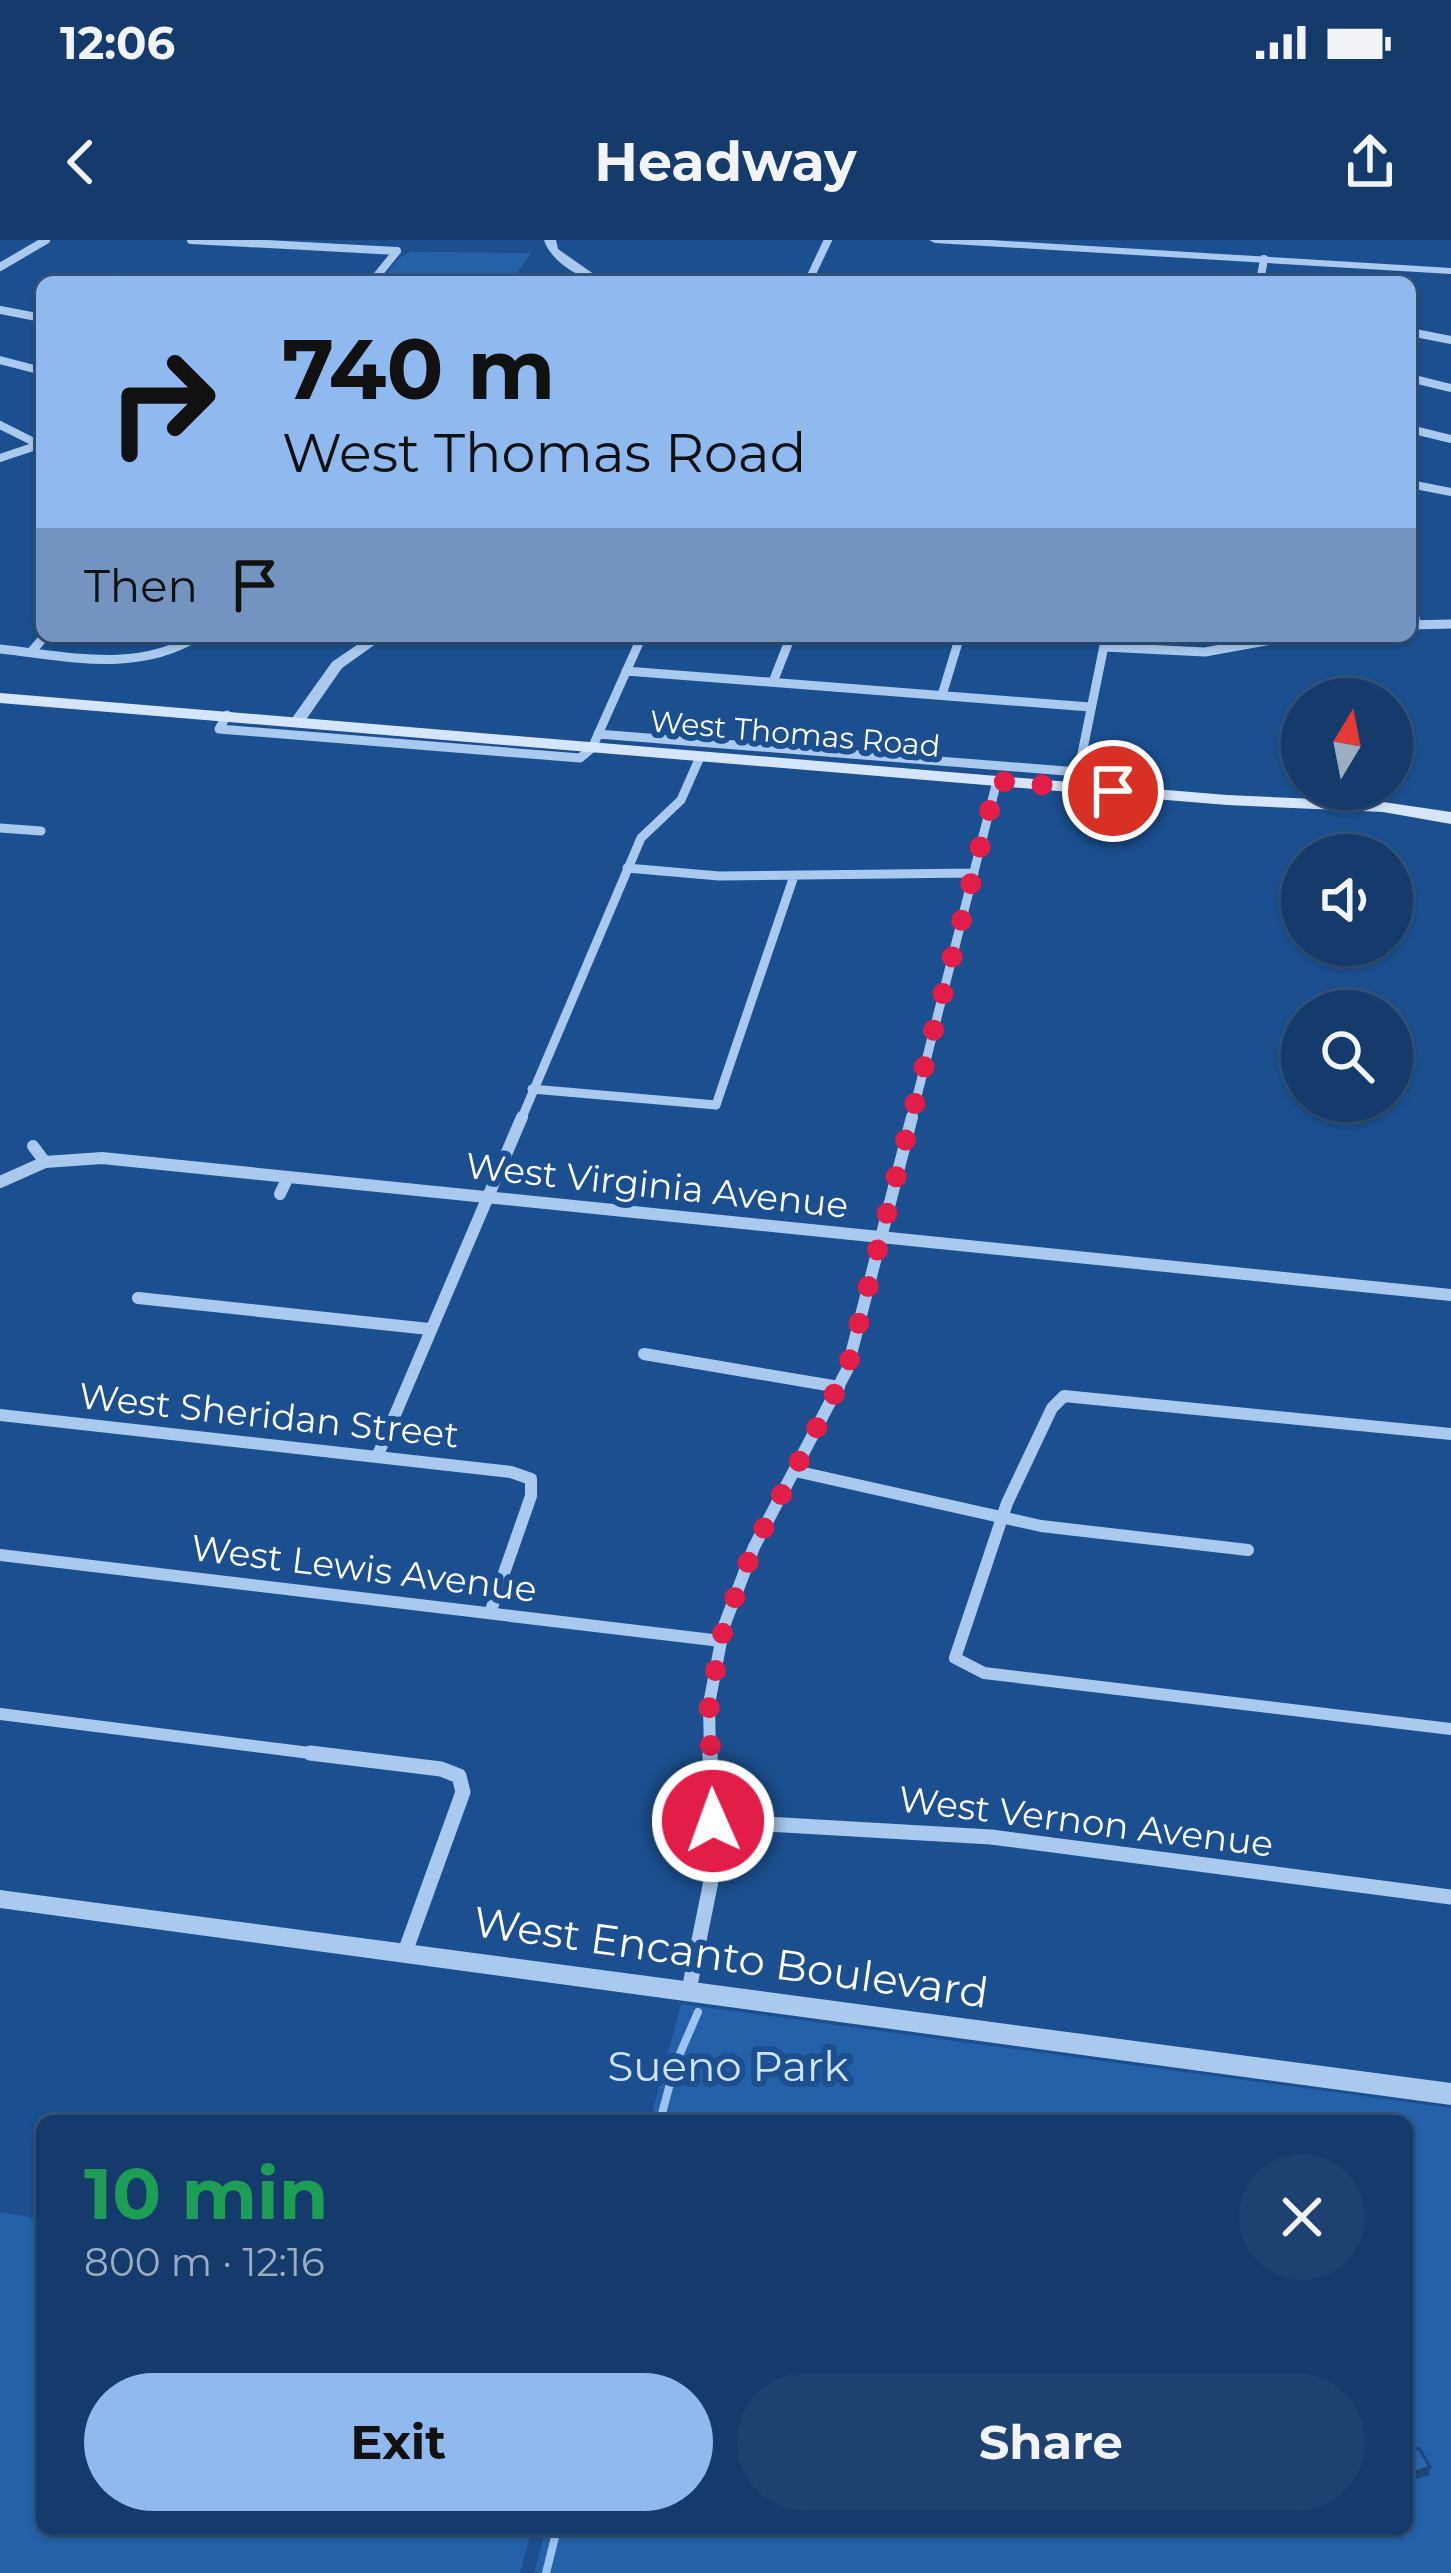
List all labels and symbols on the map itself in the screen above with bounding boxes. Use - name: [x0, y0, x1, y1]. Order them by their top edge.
- north arrow: [1281, 678, 1413, 810]
- street label: West Thomas Road: [648, 702, 942, 765]
- pin: [1062, 740, 1164, 842]
- street label: West Virginia Avenue: [464, 1143, 850, 1227]
- street label: West Sheridan Street: [77, 1373, 461, 1457]
- street label: West Lewis Avenue: [189, 1525, 539, 1611]
- position arrow: [650, 1758, 776, 1884]
- street label: West Vernon Avenue: [896, 1776, 1276, 1866]
- street label: West Encanto Boulevard: [470, 1895, 992, 2019]
- park label: Sueno Park: [607, 2040, 849, 2092]

